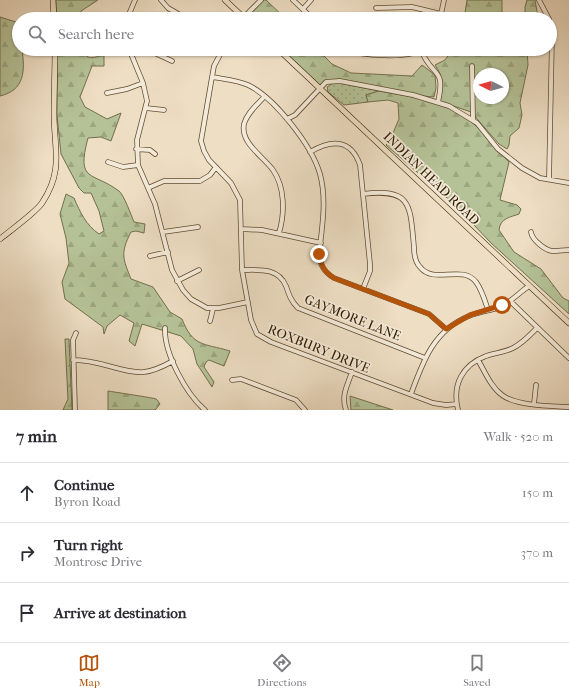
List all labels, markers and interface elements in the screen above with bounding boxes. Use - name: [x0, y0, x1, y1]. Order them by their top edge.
- search box: [12, 12, 557, 56]
- icon: search: [26, 23, 48, 45]
- text: Search here: [58, 25, 134, 43]
- north arrow: [473, 68, 509, 104]
- street label: INDIAN HEAD ROAD: [381, 129, 483, 228]
- route end: [310, 245, 328, 263]
- street label: GAYMORE LANE: [302, 291, 403, 344]
- route start: [493, 296, 511, 314]
- street label: ROXBURY DRIVE: [266, 321, 372, 376]
- text: 7 min: [16, 426, 57, 446]
- text: Walk · 520 m: [484, 429, 553, 444]
- text: Continue: [54, 476, 114, 494]
- icon: ahead: [16, 482, 38, 504]
- text: 150 m: [522, 485, 553, 500]
- text: Byron Road: [54, 494, 121, 509]
- text: Turn right: [54, 536, 123, 554]
- icon: right: [16, 542, 38, 564]
- text: 370 m: [521, 545, 553, 560]
- text: Montrose Drive: [54, 554, 142, 569]
- icon: arrive: [16, 602, 38, 624]
- text: Arrive at destination: [54, 604, 186, 622]
- tab: Map: [78, 652, 100, 689]
- tab: Directions: [257, 652, 307, 689]
- tab: Saved: [463, 652, 491, 689]

